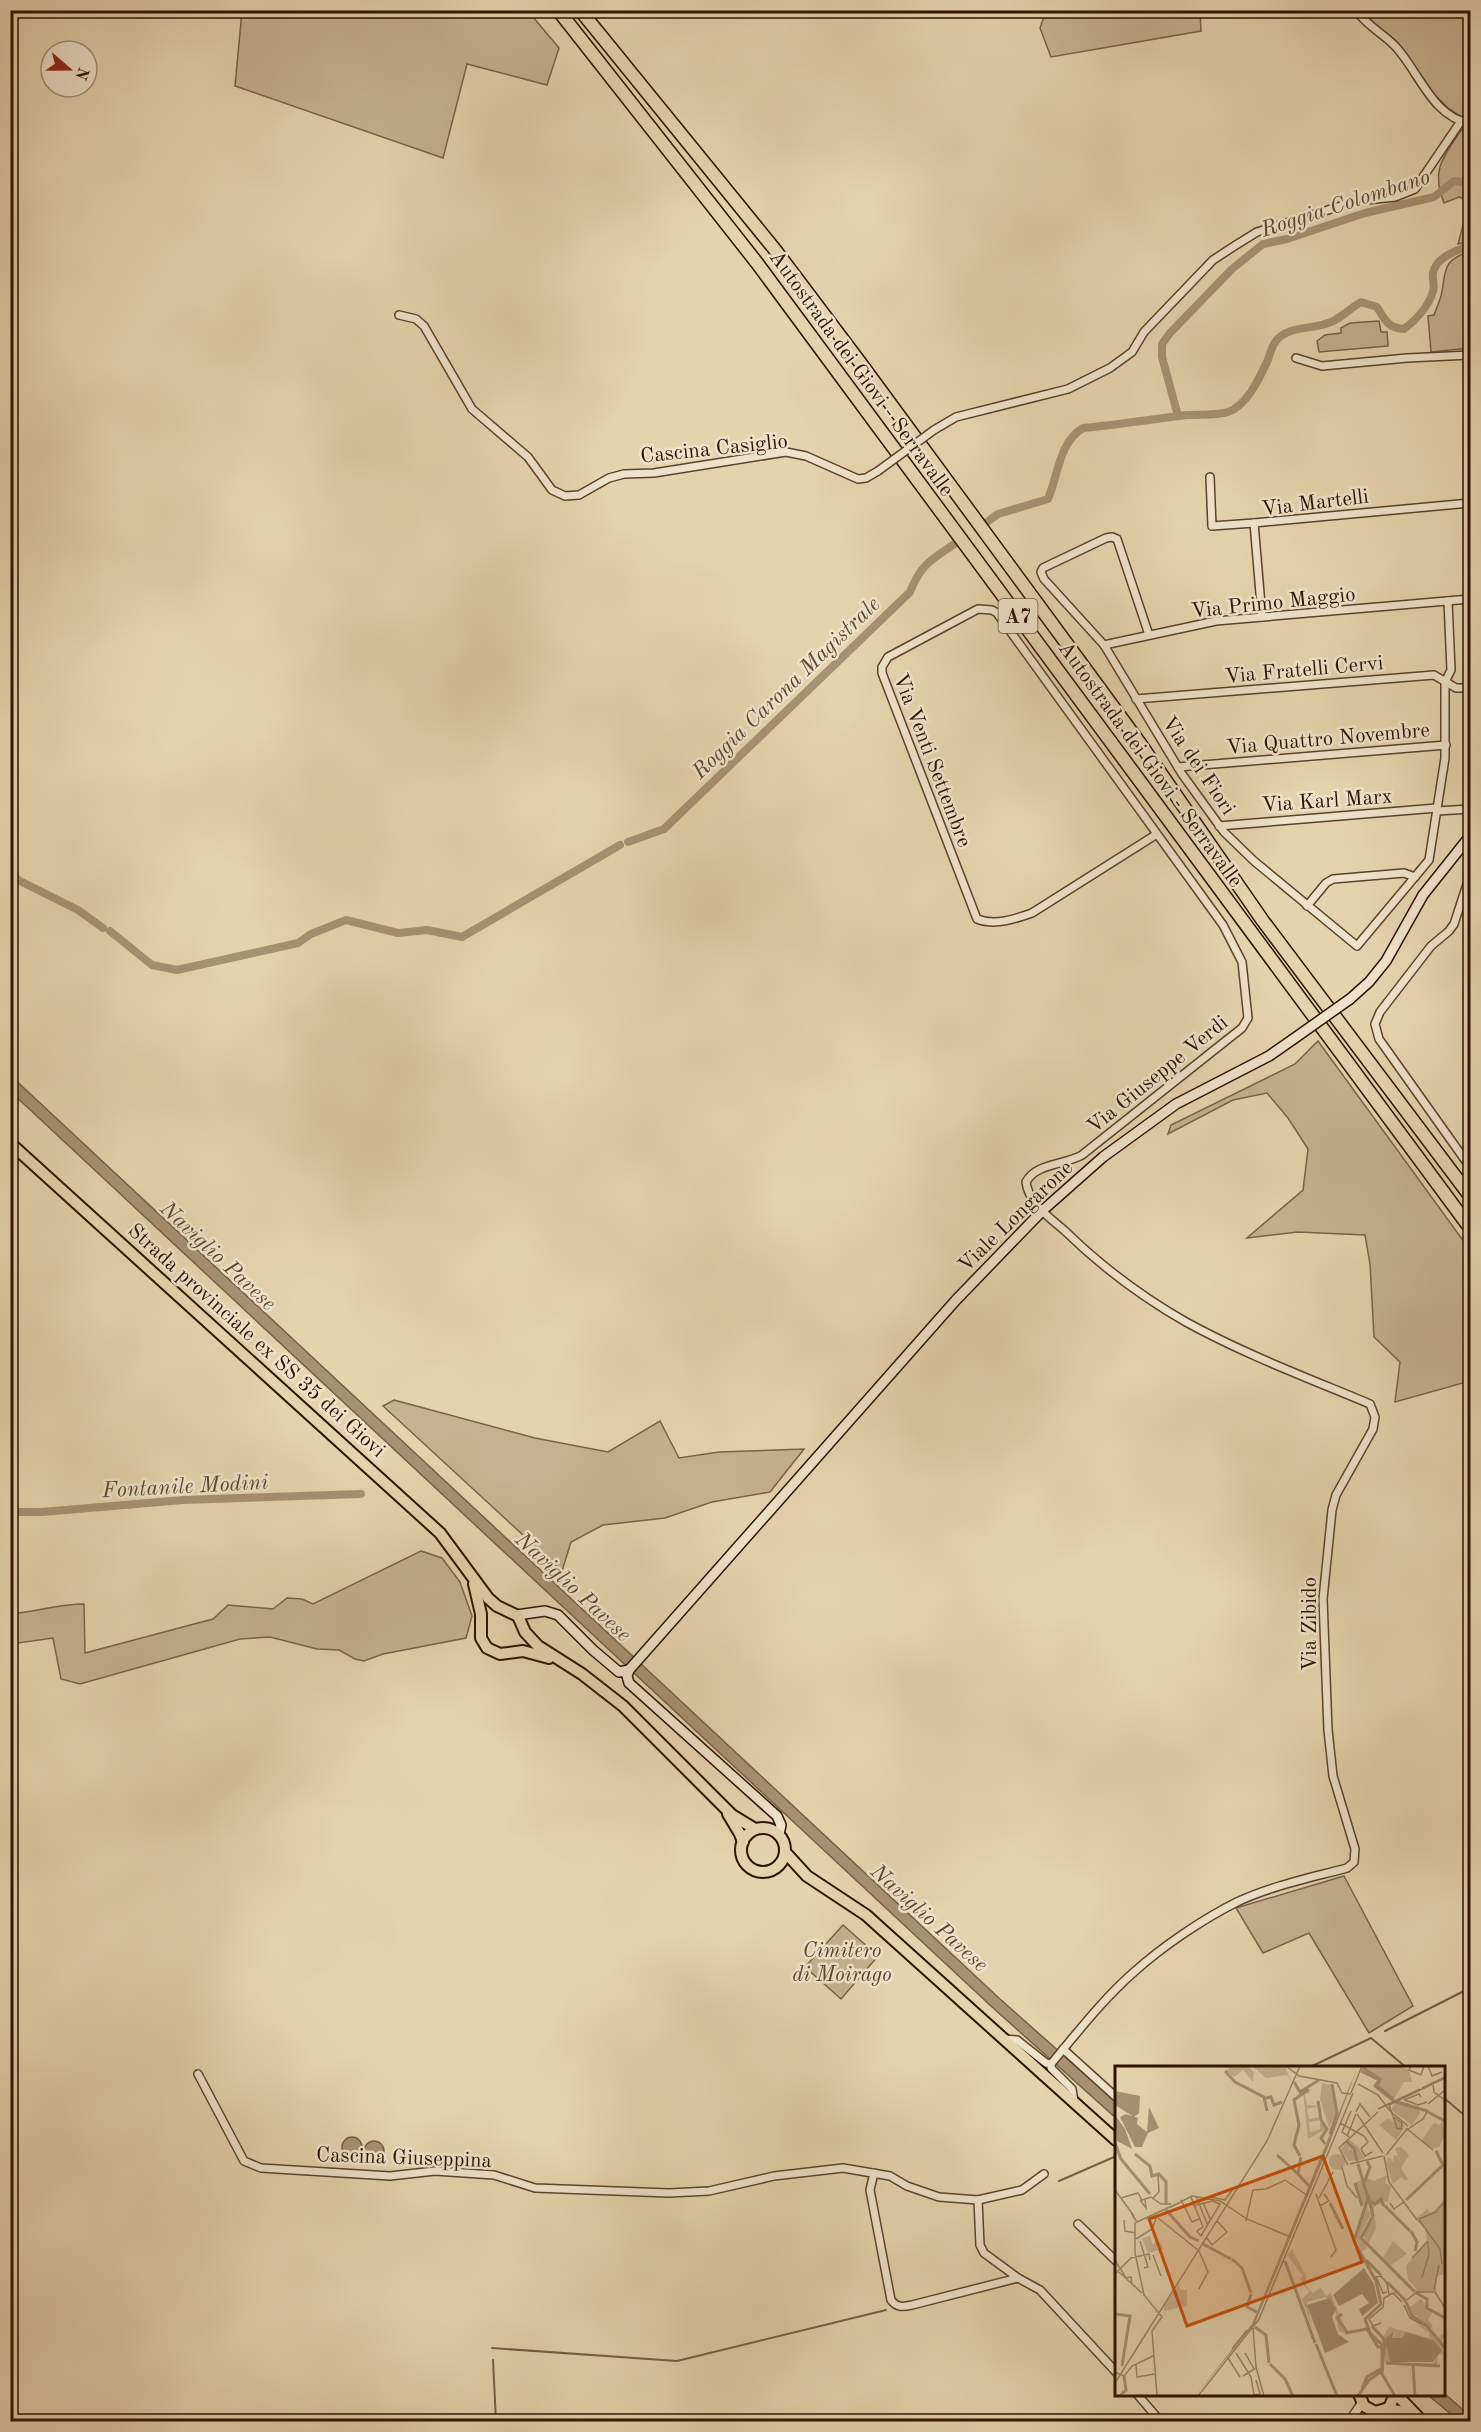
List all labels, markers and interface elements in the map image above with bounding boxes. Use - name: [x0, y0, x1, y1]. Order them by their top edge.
- north arrow: [39, 39, 99, 99]
- text: N: [71, 65, 91, 83]
- water label: Roggia Colombano: [1257, 166, 1433, 242]
- street label: Autostrada dei Giovi - Serravalle: [765, 247, 957, 501]
- street label: Cascina Casiglio: [639, 431, 789, 468]
- street label: Via Martelli: [1260, 486, 1370, 520]
- street label: Via Primo Maggio: [1190, 584, 1357, 623]
- water label: Roggia Carona Magistrale: [688, 593, 884, 784]
- road number: A7: [998, 599, 1038, 633]
- street label: Autostrada dei Giovi - Serravalle: [1054, 638, 1246, 892]
- street label: Via Fratelli Cervi: [1224, 653, 1384, 688]
- street label: Via Venti Settembre: [889, 671, 974, 850]
- street label: Via dei Fiori: [1157, 713, 1238, 819]
- street label: Via Quattro Novembre: [1225, 720, 1431, 759]
- street label: Via Karl Marx: [1261, 786, 1393, 817]
- street label: Via Giuseppe Verdi: [1084, 1012, 1232, 1138]
- street label: Viale Longarone: [955, 1157, 1077, 1277]
- water label: Naviglio Pavese: [155, 1197, 280, 1315]
- street label: Strada provinciale ex SS 35 dei Giovi: [123, 1220, 389, 1462]
- water label: Fontanile Modini: [100, 1472, 270, 1502]
- water label: Naviglio Pavese: [510, 1528, 635, 1646]
- street label: Via Zibido: [1300, 1577, 1321, 1671]
- water label: Naviglio Pavese: [865, 1860, 992, 1977]
- park label: Cimitero di Moirago: [792, 1941, 892, 1986]
- inset map: [1115, 2066, 1445, 2396]
- street label: Cascina Giuseppina: [316, 2145, 492, 2172]

